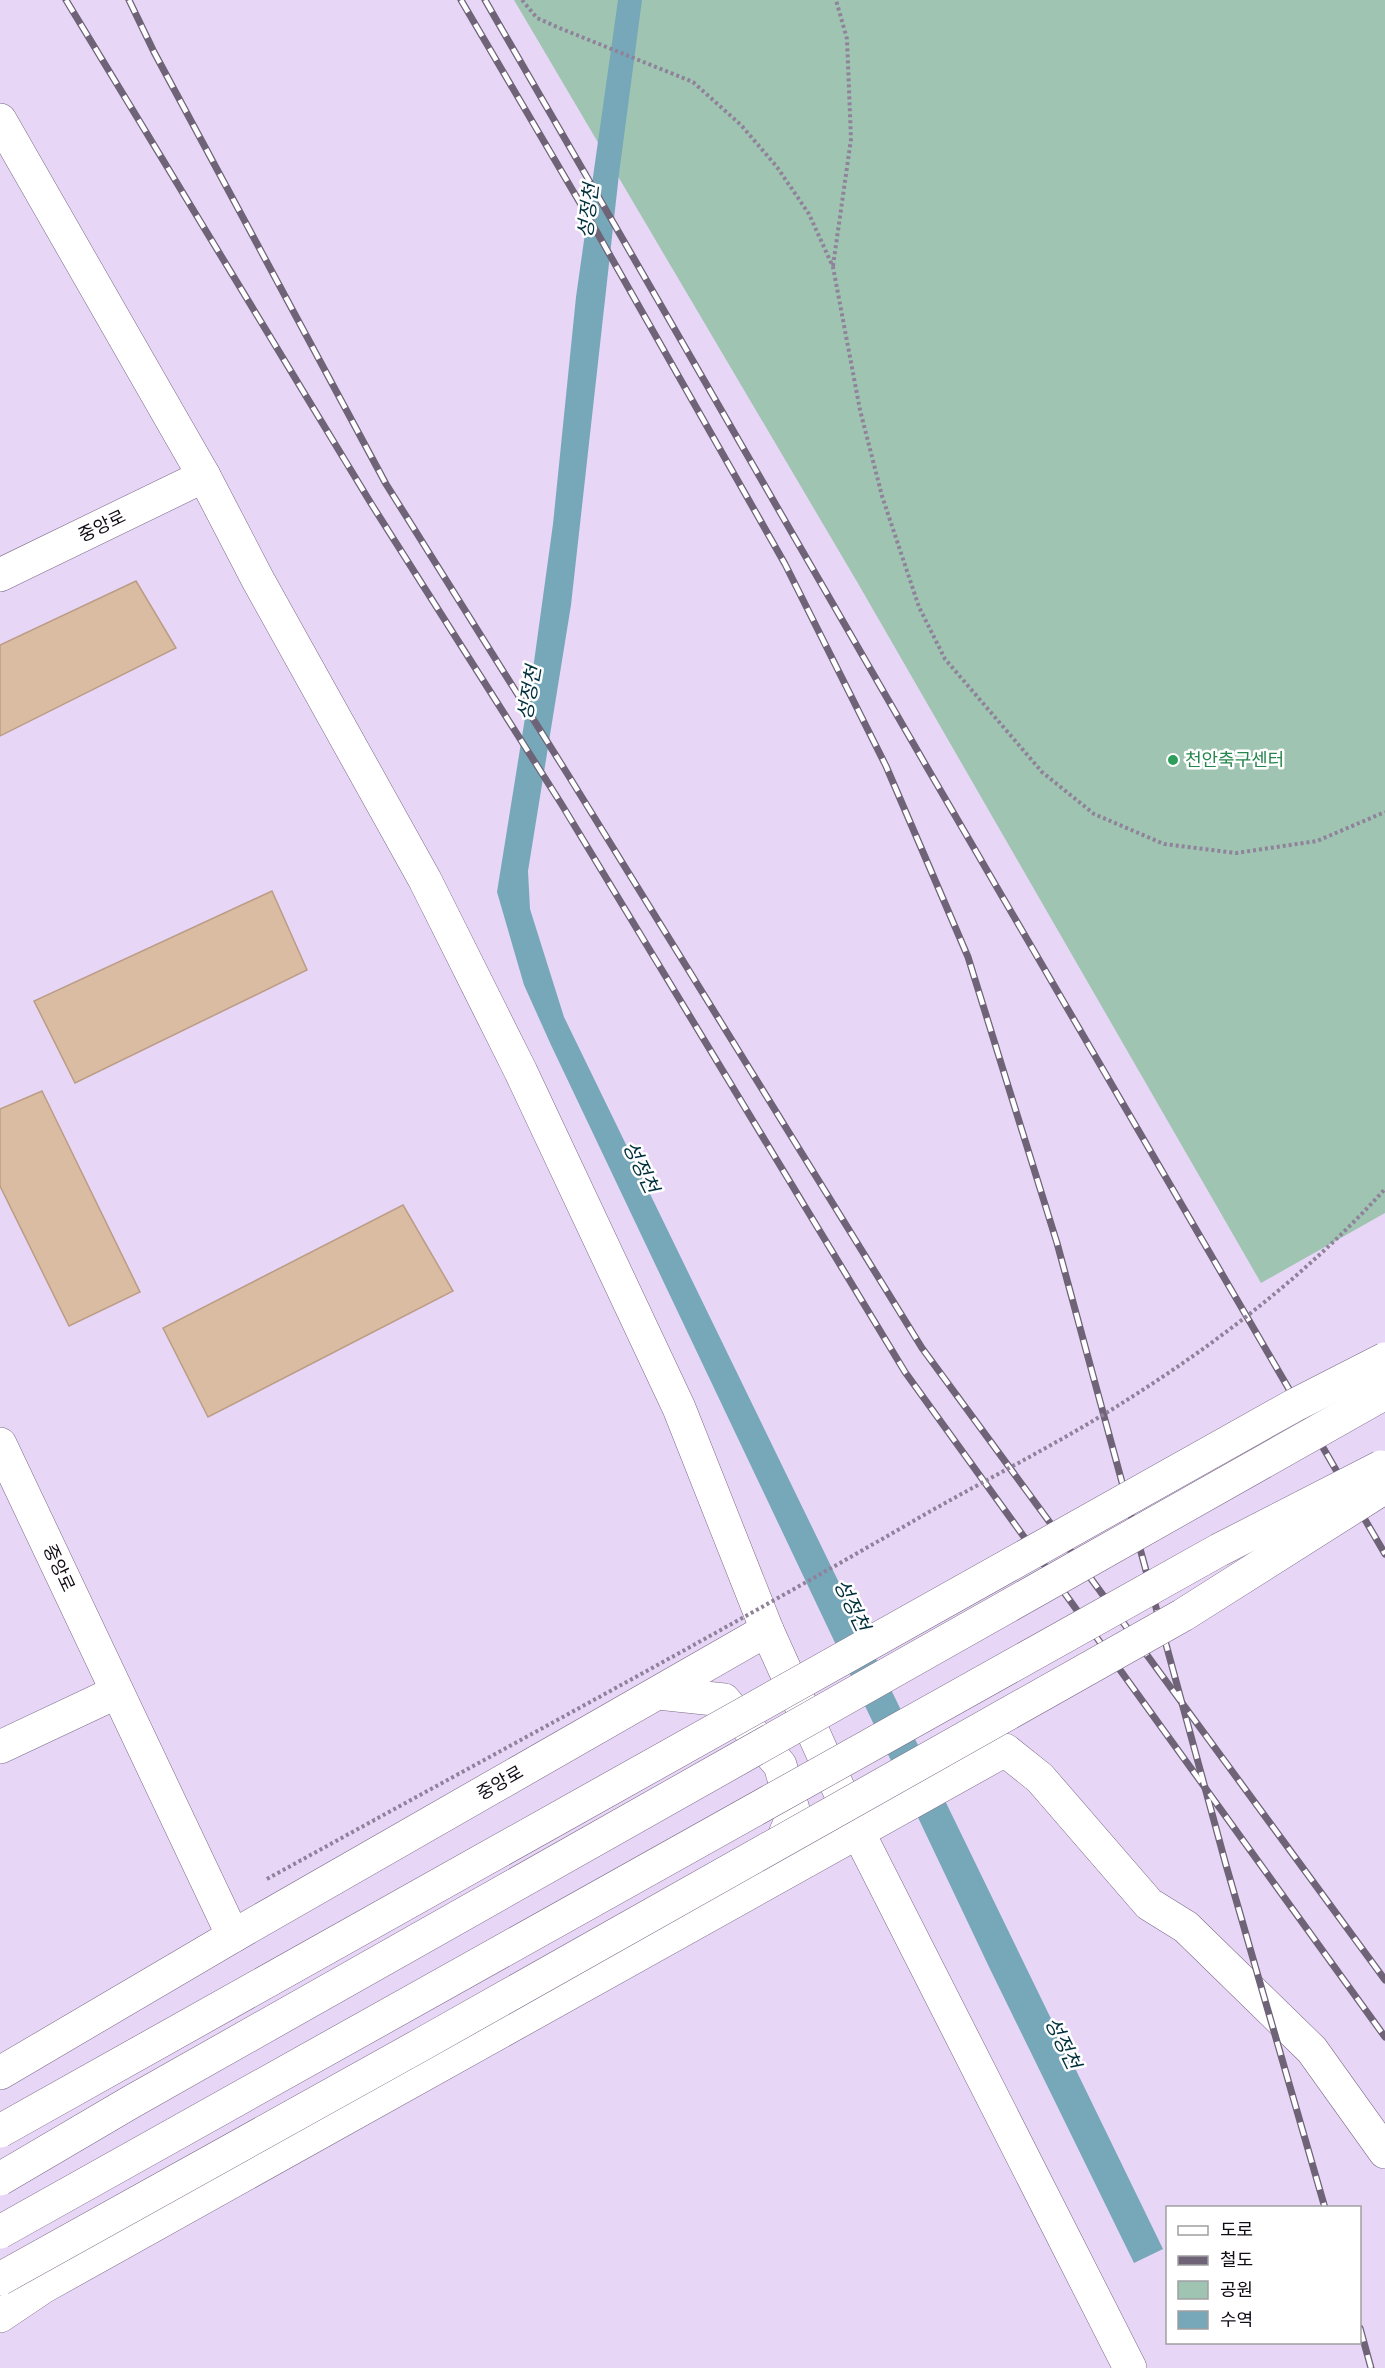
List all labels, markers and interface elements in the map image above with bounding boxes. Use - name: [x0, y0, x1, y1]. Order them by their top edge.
- water label: 성정천: [575, 180, 603, 240]
- street label: 중앙로: [75, 506, 129, 546]
- water label: 성정천: [514, 662, 545, 722]
- place label: 천안축구센터: [1185, 750, 1284, 770]
- marker: 천안축구센터: [1166, 753, 1180, 767]
- water label: 성정천: [619, 1138, 663, 1199]
- street label: 중앙로: [39, 1541, 79, 1595]
- water label: 성정천: [830, 1576, 874, 1637]
- street label: 중앙로: [473, 1762, 527, 1804]
- water label: 성정천: [1041, 2014, 1085, 2075]
- legend: [1166, 2206, 1361, 2344]
- text: 도로: [1220, 2222, 1253, 2240]
- text: 철도: [1220, 2251, 1253, 2270]
- text: 공원: [1220, 2281, 1253, 2300]
- text: 수역: [1220, 2311, 1253, 2330]

